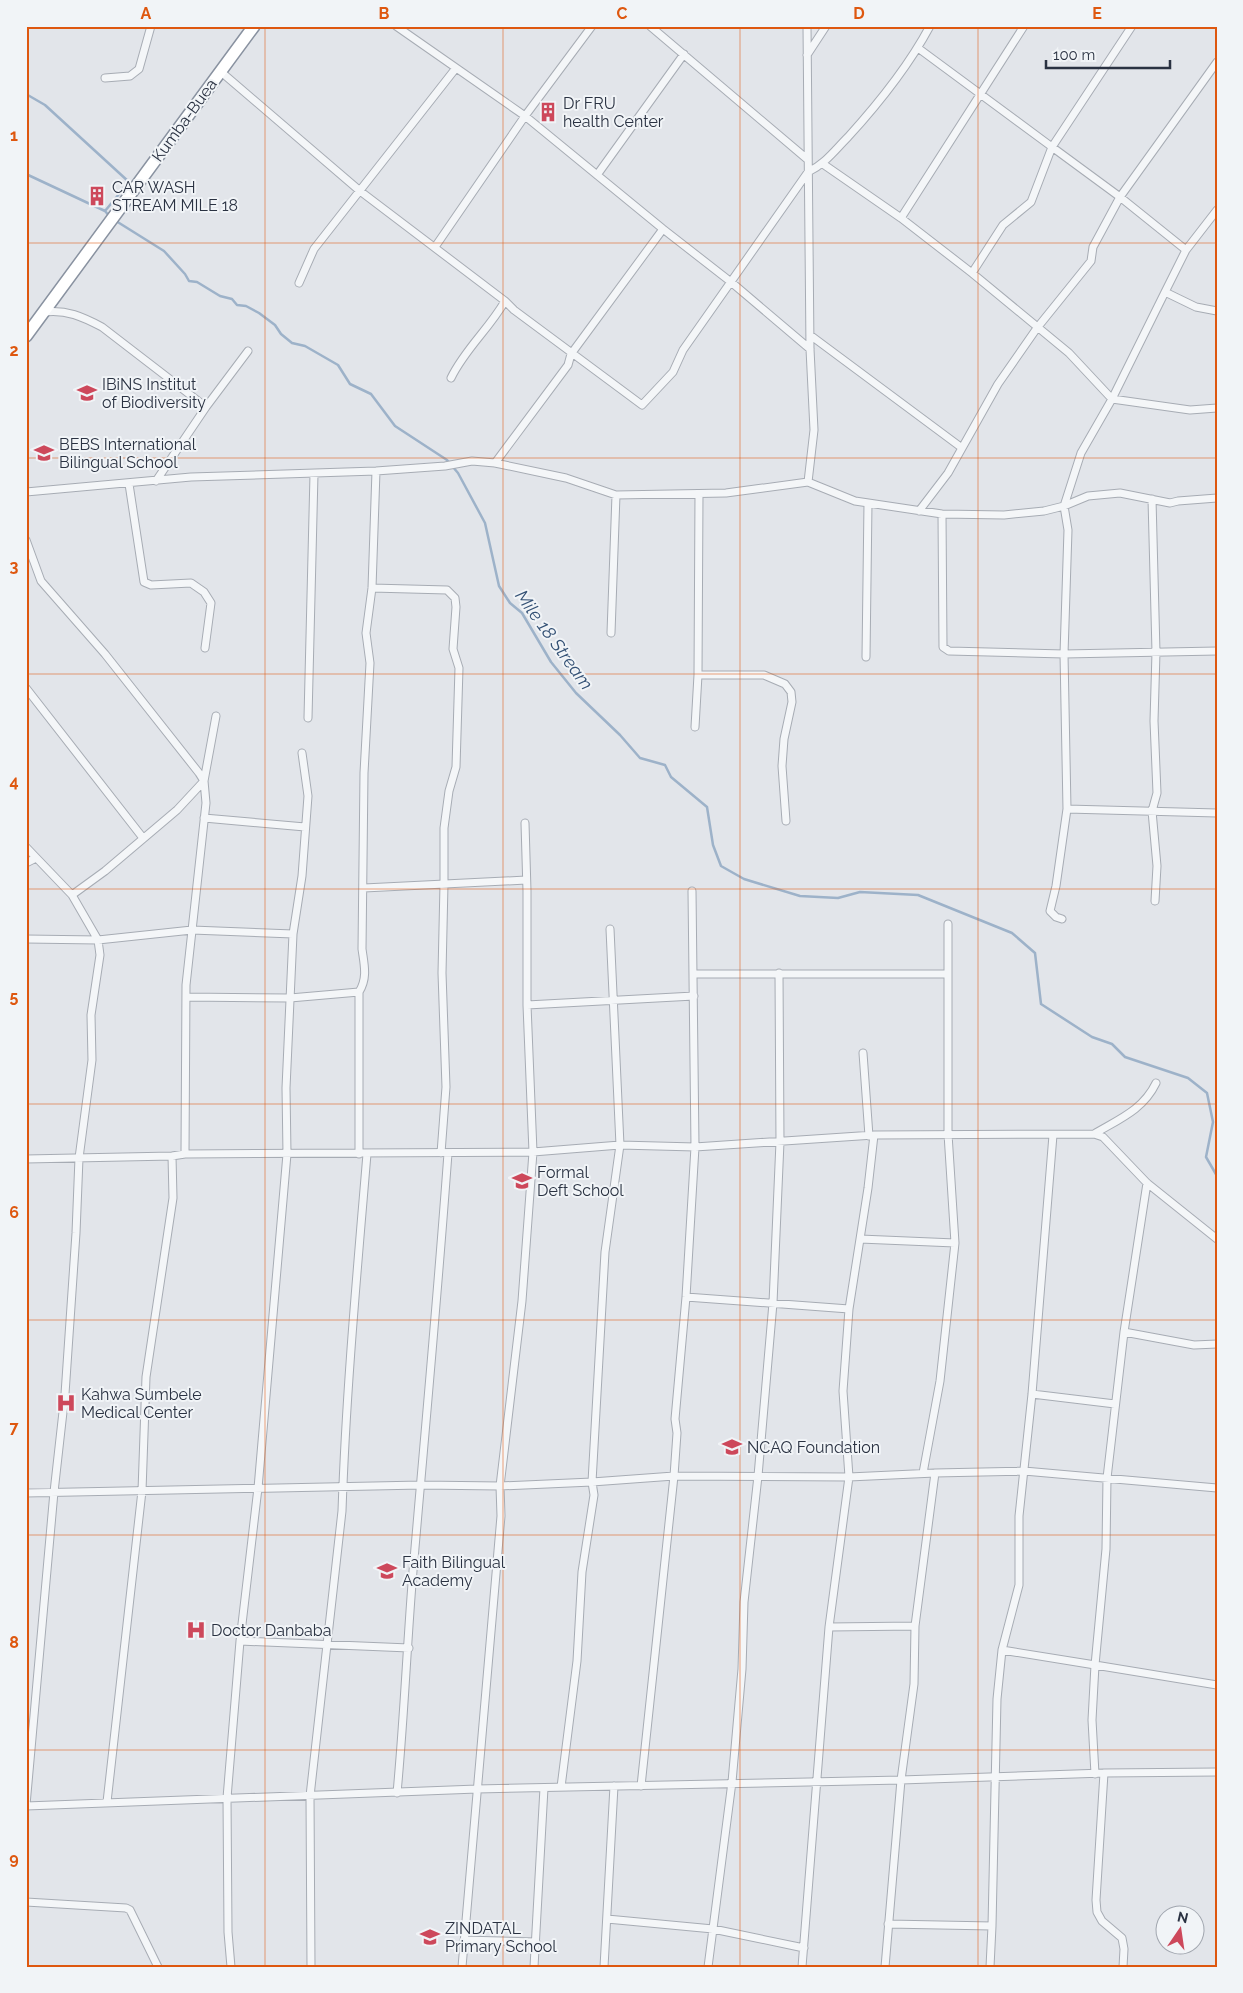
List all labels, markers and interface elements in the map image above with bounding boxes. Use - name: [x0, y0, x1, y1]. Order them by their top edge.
- text: A: [141, 4, 152, 23]
- text: B: [379, 4, 390, 23]
- text: C: [617, 4, 628, 23]
- text: D: [853, 4, 865, 23]
- text: E: [1092, 4, 1102, 23]
- scale bar: [1046, 38, 1169, 70]
- text: 100 m: [1053, 46, 1095, 64]
- street label: Kumba-Buea: [148, 75, 221, 165]
- place label: Dr FRU health Center: [563, 94, 664, 131]
- building icon: Dr FRU health Center: [537, 101, 559, 123]
- text: 1: [10, 126, 18, 145]
- place label: CAR WASH STREAM MILE 18: [112, 178, 238, 215]
- building icon: CAR WASH STREAM MILE 18: [86, 185, 108, 207]
- text: 2: [9, 341, 19, 360]
- place label: IBiNS Institut of Biodiversity: [102, 375, 206, 412]
- school or university icon: IBiNS Institut of Biodiversity: [76, 382, 98, 404]
- place label: BEBS International Bilingual School: [59, 435, 197, 472]
- school or university icon: BEBS International Bilingual School: [33, 442, 55, 464]
- text: 3: [10, 557, 19, 576]
- water label: Mile 18 Stream: [511, 586, 598, 694]
- text: 4: [9, 772, 19, 791]
- text: 5: [10, 987, 19, 1006]
- place label: Formal Deft School: [537, 1163, 624, 1200]
- school or university icon: Formal Deft School: [511, 1170, 533, 1192]
- text: 6: [9, 1203, 19, 1222]
- place label: Kahwa Sumbele Medical Center: [81, 1385, 202, 1422]
- hospital icon: Kahwa Sumbele Medical Center: [55, 1392, 77, 1414]
- text: 7: [10, 1418, 19, 1437]
- school or university icon: NCAQ Foundation: [721, 1436, 743, 1458]
- place label: NCAQ Foundation: [747, 1438, 880, 1457]
- place label: Faith Bilingual Academy: [402, 1553, 506, 1590]
- school or university icon: Faith Bilingual Academy: [376, 1560, 398, 1582]
- hospital icon: Doctor Danbaba: [185, 1619, 207, 1641]
- place label: Doctor Danbaba: [211, 1621, 331, 1640]
- text: 8: [9, 1633, 19, 1652]
- text: 9: [9, 1849, 19, 1868]
- north arrow: [1156, 1906, 1206, 1956]
- text: N: [1176, 1908, 1190, 1926]
- place label: ZINDATAL Primary School: [445, 1919, 557, 1956]
- school or university icon: ZINDATAL Primary School: [419, 1926, 441, 1948]

